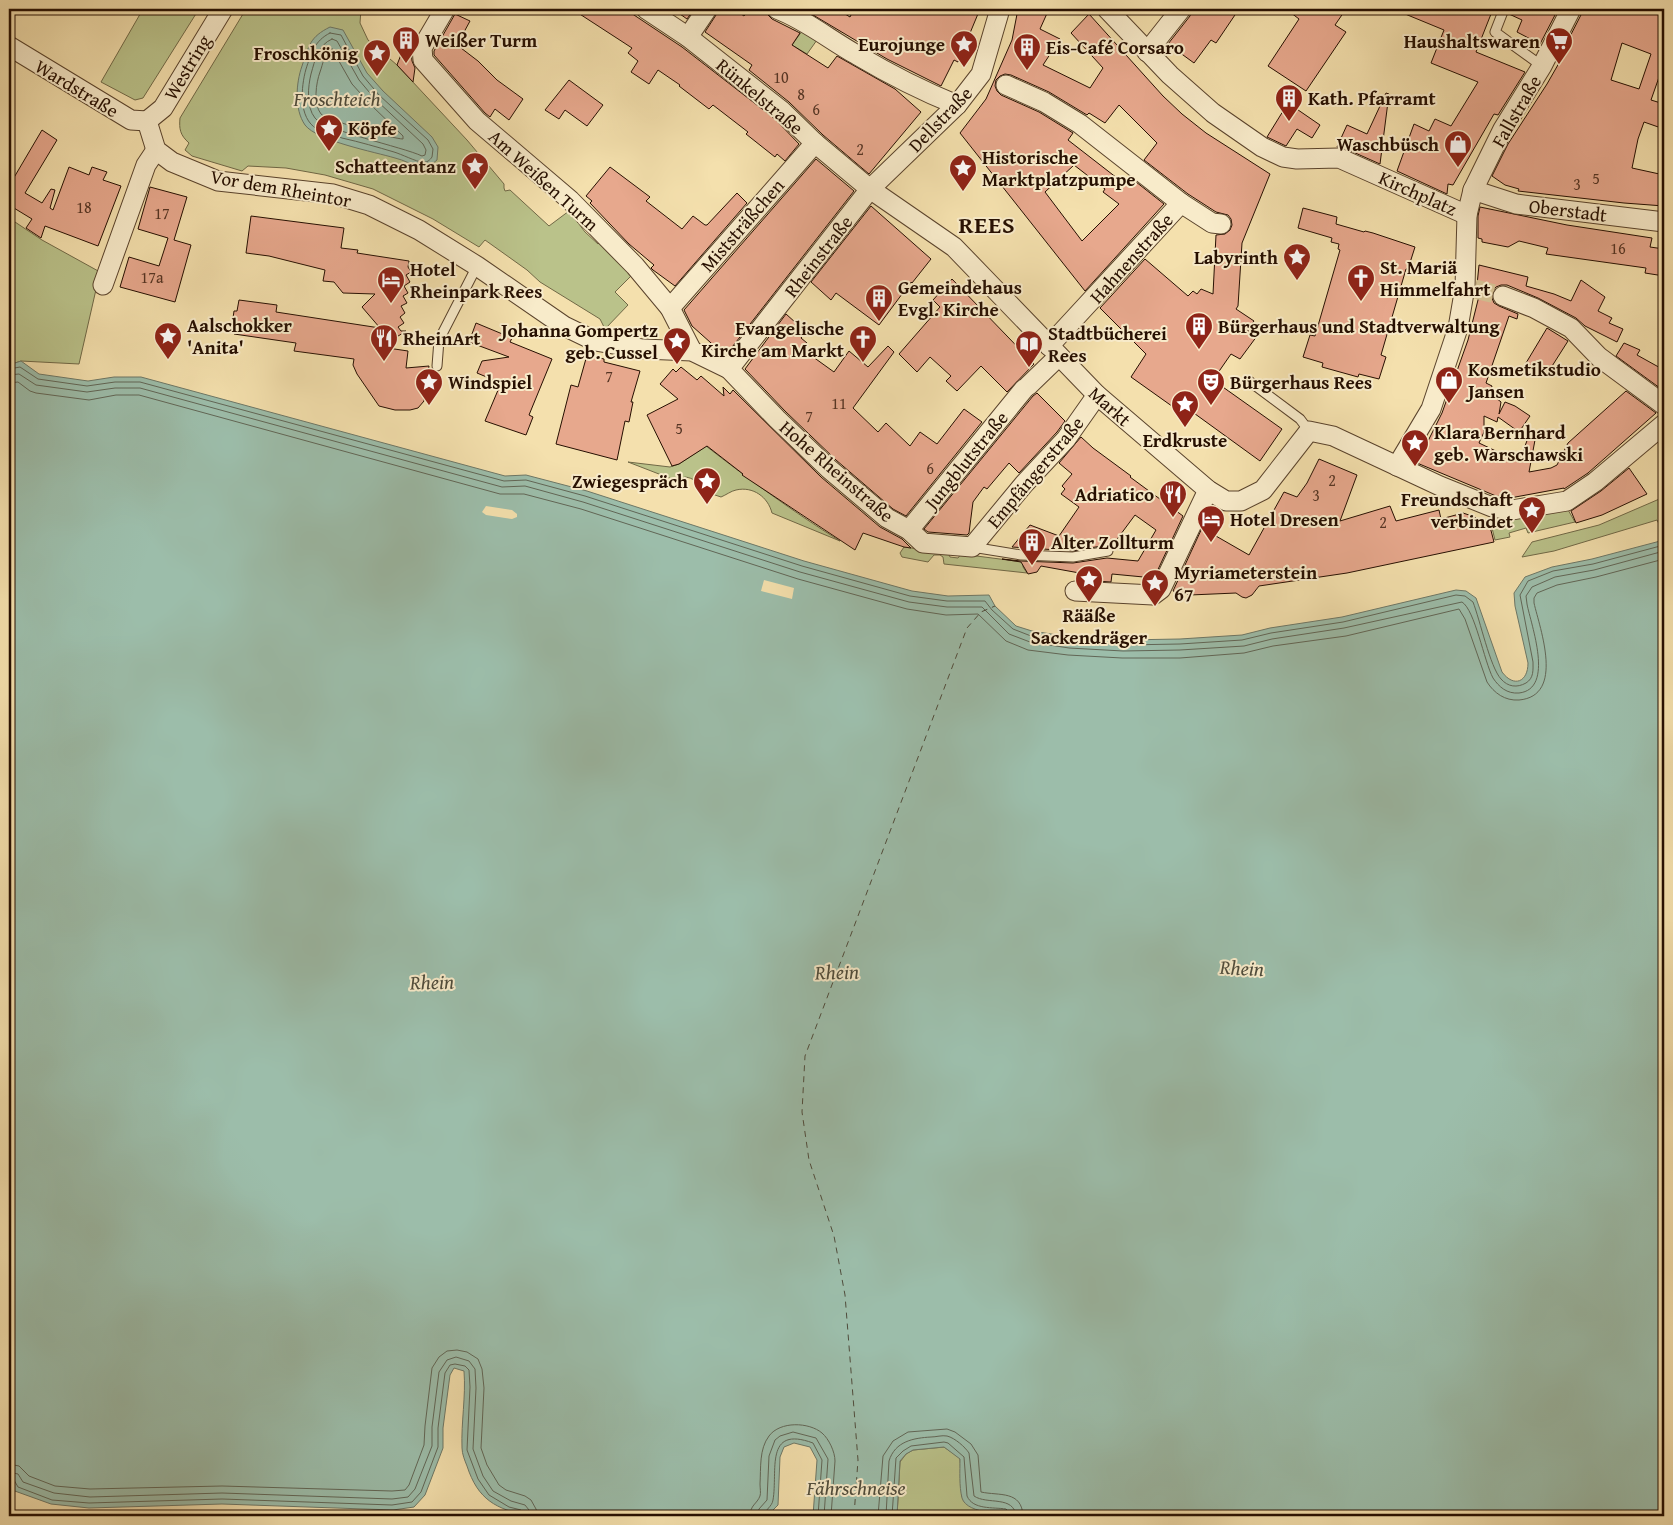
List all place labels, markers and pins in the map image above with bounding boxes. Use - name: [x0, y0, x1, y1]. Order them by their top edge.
- building icon: Weißer Turm: [391, 25, 421, 64]
- place label: Weißer Turm: [425, 26, 538, 54]
- supermarket icon: Haushaltswaren: [1544, 26, 1574, 65]
- place label: Haushaltswaren: [1404, 27, 1541, 55]
- place icon: Eurojunge: [949, 29, 979, 68]
- place label: Eurojunge: [858, 30, 945, 58]
- building icon: Eis-Café Corsaro: [1012, 32, 1042, 71]
- place label: Eis-Café Corsaro: [1046, 33, 1184, 61]
- place icon: Froschkönig: [362, 38, 392, 77]
- place label: Froschkönig: [254, 39, 359, 67]
- building icon: Kath. Pfarramt: [1274, 83, 1304, 122]
- place label: Kath. Pfarramt: [1308, 84, 1436, 112]
- place icon: Köpfe: [314, 113, 344, 152]
- place label: Köpfe: [348, 114, 397, 142]
- shop icon: Waschbüsch: [1443, 129, 1473, 168]
- place label: Waschbüsch: [1337, 130, 1440, 158]
- place label: Historische Marktplatzpumpe: [982, 143, 1136, 193]
- place icon: Schatteentanz: [460, 151, 490, 190]
- place label: Schatteentanz: [335, 152, 456, 180]
- place icon: Historische Marktplatzpumpe: [948, 153, 978, 192]
- place icon: Labyrinth: [1282, 242, 1312, 281]
- place label: Labyrinth: [1194, 243, 1279, 271]
- place label: St. Mariä Himmelfahrt: [1380, 253, 1491, 303]
- place label: Hotel Rheinpark Rees: [410, 255, 542, 305]
- church icon: St. Mariä Himmelfahrt: [1346, 263, 1376, 302]
- hotel icon: Hotel Rheinpark Rees: [376, 265, 406, 304]
- place label: Gemeindehaus Evgl. Kirche: [898, 273, 1022, 323]
- building icon: Gemeindehaus Evgl. Kirche: [864, 283, 894, 322]
- place label: Aalschokker 'Anita': [187, 311, 292, 361]
- building icon: Bürgerhaus und Stadtverwaltung: [1184, 311, 1214, 350]
- place label: Bürgerhaus und Stadtverwaltung: [1218, 312, 1501, 340]
- place label: Evangelische Kirche am Markt: [701, 314, 845, 364]
- place label: Johanna Gompertz geb. Cussel: [498, 316, 658, 366]
- place label: Stadtbücherei Rees: [1048, 319, 1167, 369]
- place icon: Aalschokker 'Anita': [153, 321, 183, 360]
- restaurant icon: RheinArt: [369, 323, 399, 362]
- place label: RheinArt: [403, 324, 481, 352]
- church icon: Evangelische Kirche am Markt: [848, 324, 878, 363]
- place icon: Johanna Gompertz geb. Cussel: [662, 326, 692, 365]
- library icon: Stadtbücherei Rees: [1014, 329, 1044, 368]
- place label: Kosmetikstudio Jansen: [1465, 355, 1601, 405]
- shop icon: Kosmetikstudio Jansen: [1434, 365, 1464, 404]
- place icon: Windspiel: [414, 367, 444, 406]
- theatre icon: Bürgerhaus Rees: [1196, 367, 1226, 406]
- place label: Windspiel: [448, 368, 532, 396]
- place label: Bürgerhaus Rees: [1230, 368, 1372, 396]
- place icon: Erdkruste: [1170, 389, 1200, 428]
- place label: Klara Bernhard geb. Warschawski: [1434, 418, 1583, 468]
- place label: Erdkruste: [1143, 426, 1227, 454]
- place icon: Klara Bernhard geb. Warschawski: [1400, 428, 1430, 467]
- place icon: Zwiegespräch: [692, 466, 722, 505]
- place label: Zwiegespräch: [572, 467, 689, 495]
- restaurant icon: Adriatico: [1158, 479, 1188, 518]
- place label: Adriatico: [1075, 480, 1154, 508]
- place label: Freundschaft verbindet: [1401, 485, 1514, 535]
- place icon: Freundschaft verbindet: [1517, 495, 1547, 534]
- hotel icon: Hotel Dresen: [1196, 504, 1226, 543]
- place label: Hotel Dresen: [1230, 505, 1340, 533]
- building icon: Alter Zollturm: [1017, 527, 1047, 566]
- place label: Alter Zollturm: [1051, 528, 1175, 556]
- place label: Myriameterstein 67: [1174, 558, 1318, 608]
- place icon: Rääße Sackendräger: [1074, 564, 1104, 603]
- place icon: Myriameterstein 67: [1140, 568, 1170, 607]
- place label: Rääße Sackendräger: [1031, 601, 1148, 651]

